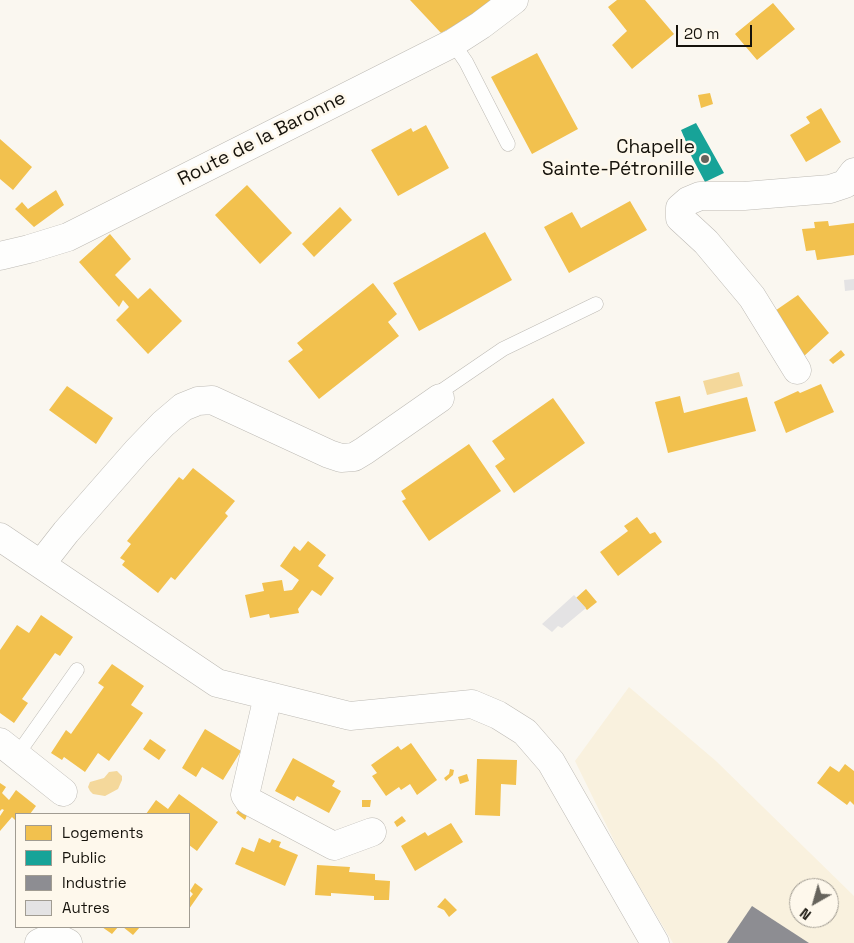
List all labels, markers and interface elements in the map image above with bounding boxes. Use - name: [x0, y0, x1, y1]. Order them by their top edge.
- scale bar: [679, 15, 755, 47]
- text: 20 m: [684, 24, 719, 43]
- street label: Route de la Baronne: [174, 87, 350, 191]
- place label: Chapelle Sainte-Pétronille: [542, 137, 695, 181]
- marker: Chapelle Sainte-Pétronille: [699, 153, 711, 165]
- legend: [15, 813, 190, 928]
- text: Logements: [62, 823, 144, 842]
- text: Public: [62, 848, 106, 867]
- text: Industrie: [62, 873, 127, 892]
- north arrow: [789, 878, 839, 928]
- text: Autres: [62, 898, 110, 917]
- text: N: [796, 904, 815, 924]

